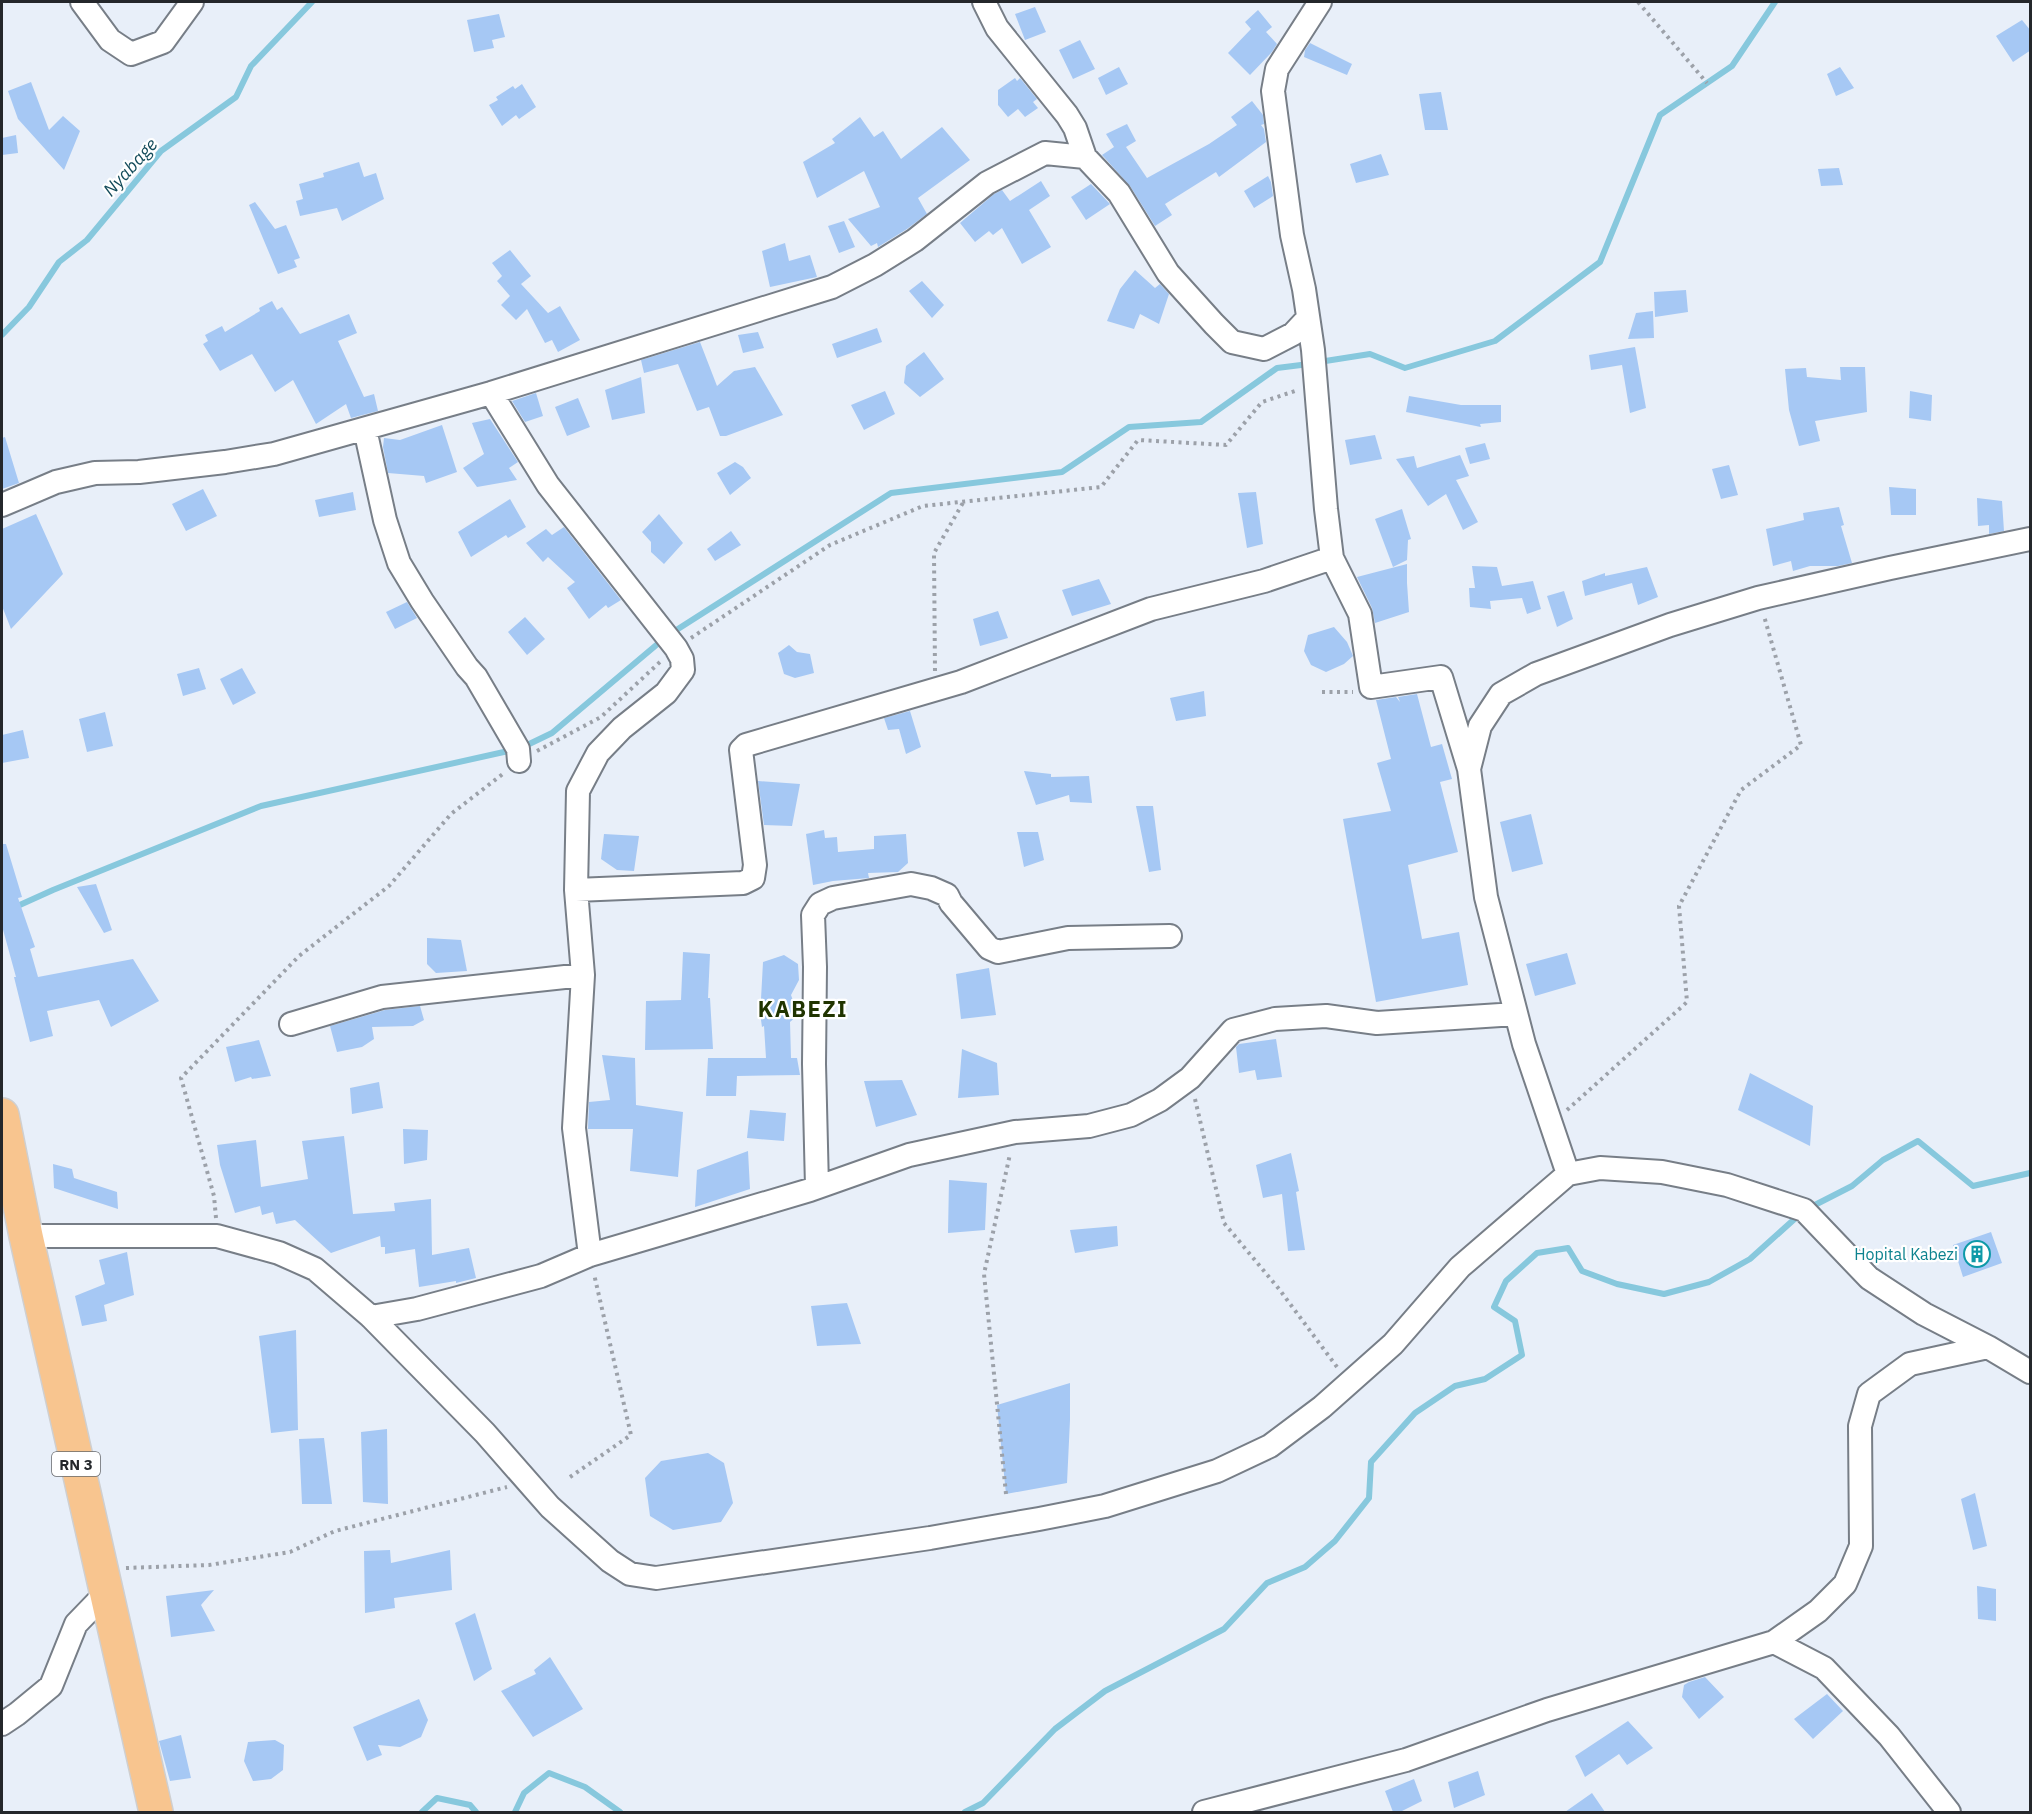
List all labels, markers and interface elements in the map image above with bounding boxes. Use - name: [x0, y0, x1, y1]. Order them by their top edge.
- water label: Nyabage: [98, 133, 162, 201]
- district label: KABEZI: [758, 994, 848, 1023]
- building icon: Hopital Kabezi: [1962, 1239, 1992, 1269]
- place label: Hopital Kabezi: [1854, 1244, 1958, 1264]
- road number: RN 3: [52, 1452, 100, 1476]

